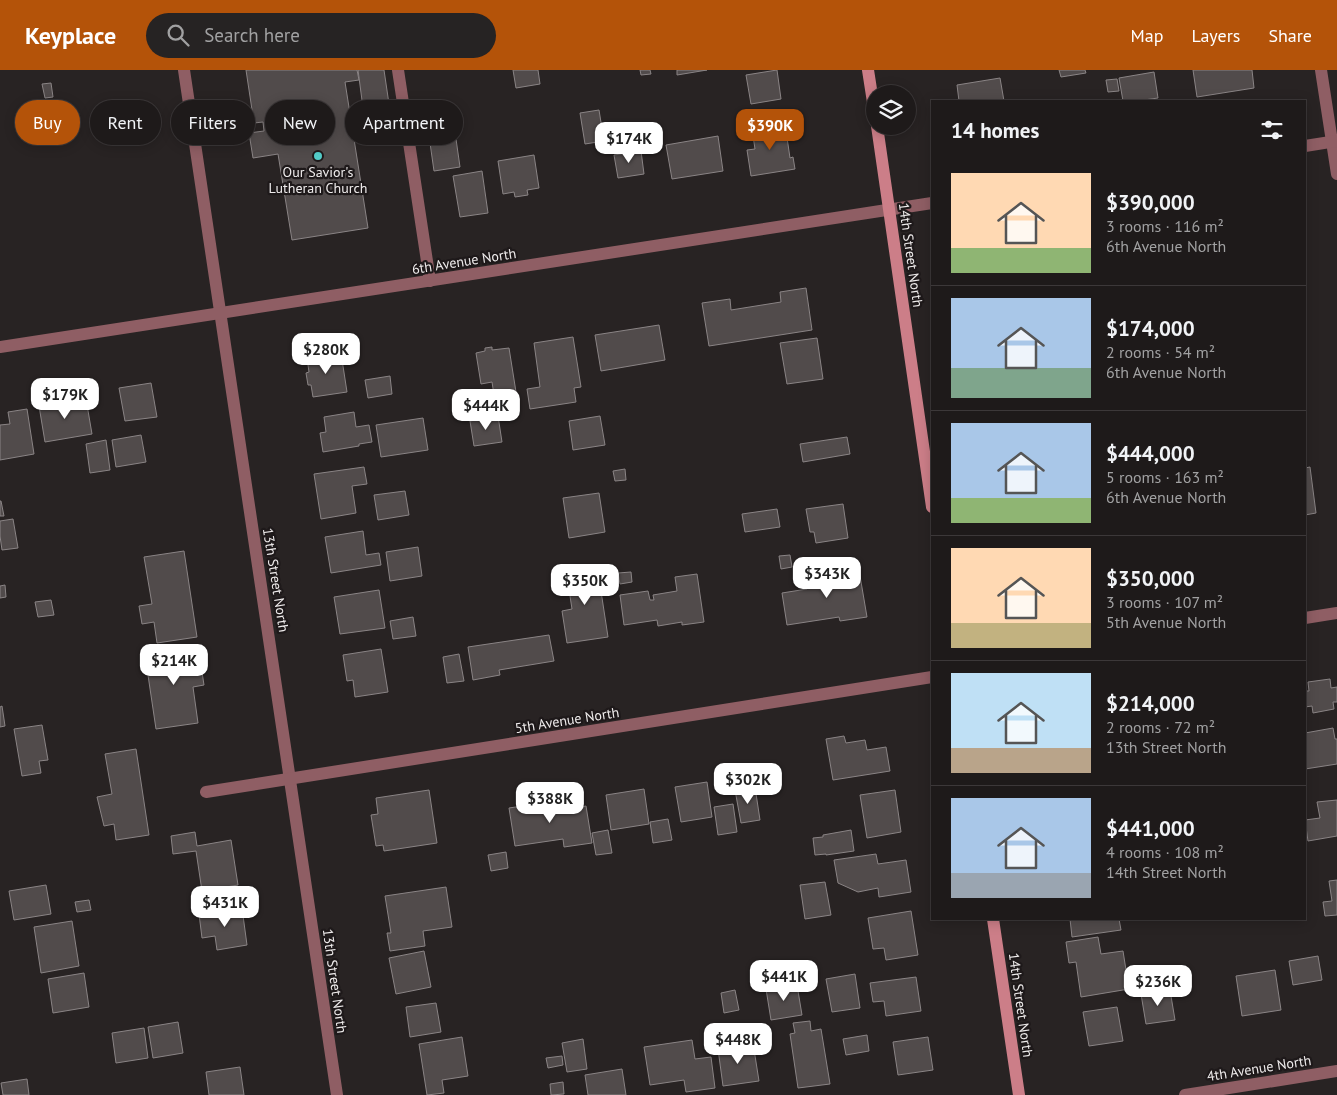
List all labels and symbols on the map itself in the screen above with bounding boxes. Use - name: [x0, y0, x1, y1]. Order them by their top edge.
- pin: $390K: [735, 108, 805, 151]
- pin: $174K: [594, 122, 664, 164]
- marker: Our Savior's Lutheran Church: [312, 150, 324, 162]
- place label: Our Savior's Lutheran Church: [268, 163, 368, 197]
- street label: 14th Street North: [895, 202, 927, 308]
- street label: 6th Avenue North: [411, 244, 517, 278]
- pin: $280K: [291, 332, 361, 375]
- pin: $179K: [30, 378, 100, 420]
- pin: $444K: [451, 388, 521, 431]
- street label: 13th Street North: [259, 527, 293, 633]
- pin: $343K: [792, 556, 862, 599]
- pin: $350K: [550, 564, 620, 606]
- pin: $214K: [139, 644, 209, 686]
- street label: 5th Avenue North: [514, 703, 620, 737]
- pin: $302K: [713, 762, 783, 805]
- pin: $388K: [515, 782, 585, 824]
- pin: $431K: [190, 886, 260, 928]
- street label: 13th Street North: [319, 928, 351, 1034]
- street label: 14th Street North: [1005, 952, 1037, 1058]
- pin: $441K: [749, 960, 819, 1002]
- pin: $236K: [1123, 964, 1193, 1007]
- pin: $448K: [703, 1022, 773, 1065]
- street label: 4th Avenue North: [1206, 1051, 1312, 1085]

